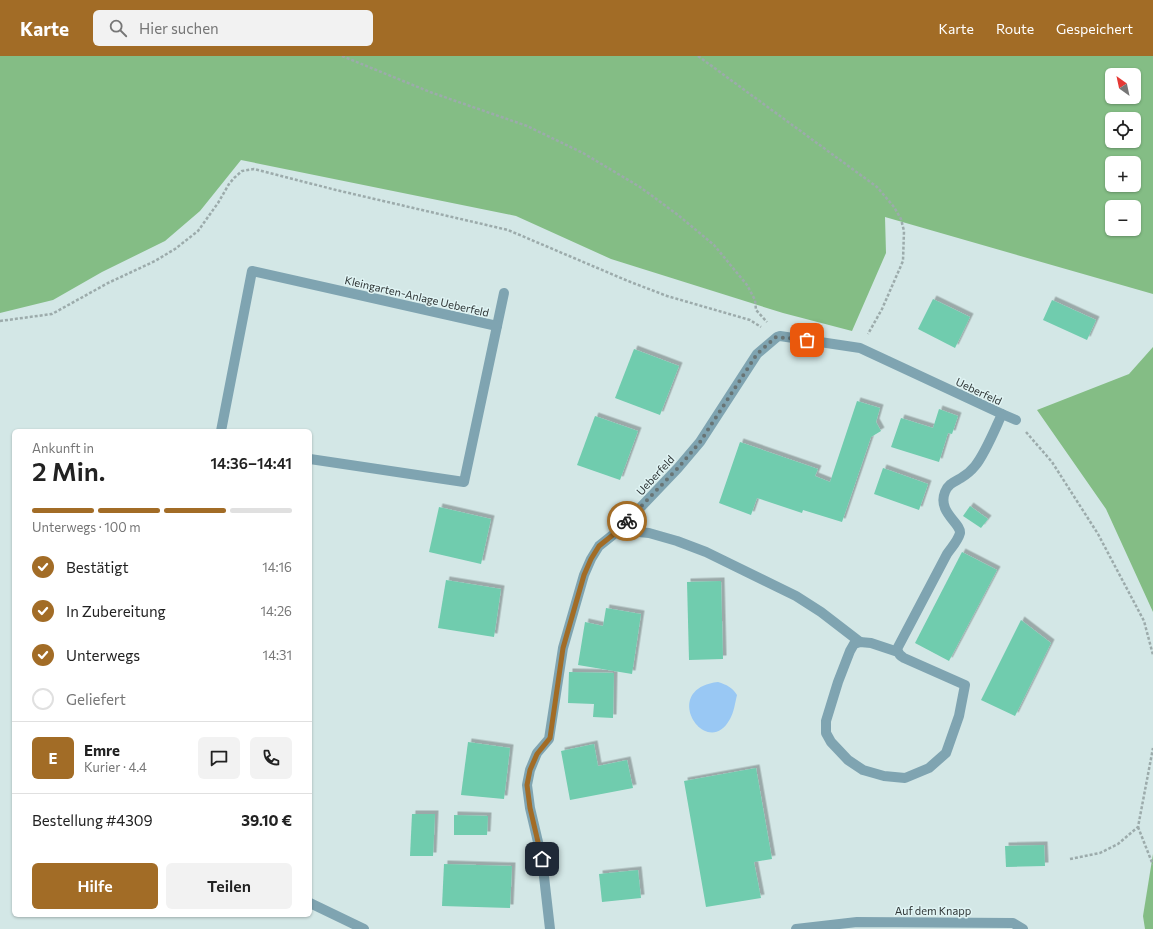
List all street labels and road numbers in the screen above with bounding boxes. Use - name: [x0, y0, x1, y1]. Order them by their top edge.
- street label: Kleingarten-Anlage Ueberfeld: [343, 273, 491, 319]
- street label: Ueberfeld: [954, 375, 1004, 407]
- street label: Ueberfeld: [633, 452, 677, 498]
- street label: Auf dem Knapp: [895, 904, 971, 917]

